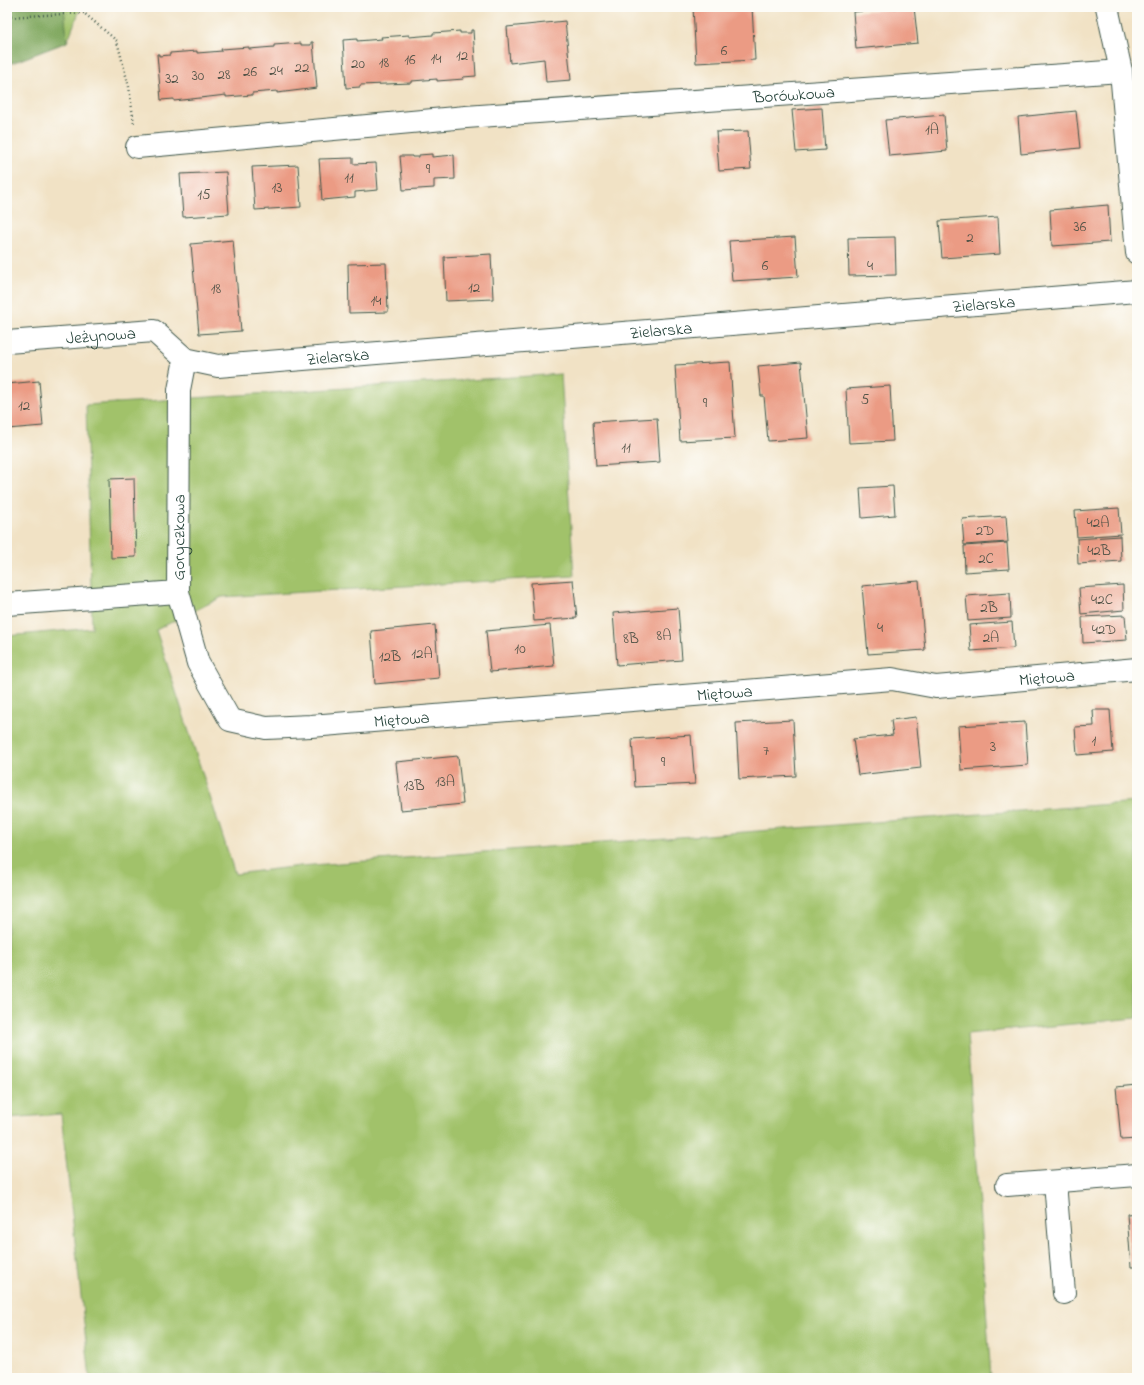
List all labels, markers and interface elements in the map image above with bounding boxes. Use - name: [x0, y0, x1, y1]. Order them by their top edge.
- house number: 6: [721, 40, 728, 62]
- house number: 12: [456, 45, 469, 67]
- house number: 14: [431, 48, 441, 70]
- house number: 16: [404, 49, 416, 71]
- house number: 18: [379, 52, 390, 74]
- house number: 20: [351, 53, 365, 75]
- house number: 22: [295, 57, 310, 79]
- house number: 24: [269, 60, 283, 82]
- house number: 26: [243, 61, 257, 83]
- house number: 28: [217, 64, 231, 86]
- house number: 30: [192, 65, 205, 87]
- house number: 32: [165, 68, 179, 90]
- street label: Borówkowa: [751, 80, 836, 111]
- house number: 1A: [925, 119, 939, 141]
- house number: 9: [426, 158, 431, 180]
- house number: 11: [344, 167, 354, 189]
- house number: 13: [272, 177, 282, 199]
- house number: 15: [197, 184, 211, 206]
- house number: 36: [1074, 216, 1087, 238]
- house number: 2: [966, 227, 974, 249]
- house number: 6: [762, 255, 769, 277]
- house number: 4: [867, 255, 873, 277]
- house number: 12: [468, 277, 481, 299]
- house number: 18: [211, 278, 222, 300]
- house number: 14: [371, 290, 381, 312]
- street label: Zielarska: [951, 290, 1016, 320]
- street label: Zielarska: [629, 316, 693, 346]
- street label: Jeżynowa: [65, 321, 137, 352]
- street label: Zielarska: [306, 343, 370, 373]
- house number: 5: [861, 389, 870, 411]
- house number: 9: [703, 392, 708, 414]
- house number: 12: [18, 395, 31, 417]
- house number: 11: [621, 437, 631, 459]
- street label: Goryczkowa: [167, 494, 193, 581]
- house number: 42A: [1087, 512, 1109, 534]
- house number: 2D: [976, 520, 994, 542]
- house number: 42B: [1087, 540, 1111, 562]
- house number: 2C: [978, 548, 994, 570]
- house number: 42C: [1091, 589, 1113, 611]
- house number: 2B: [980, 597, 998, 619]
- house number: 4: [877, 617, 883, 639]
- house number: 42D: [1092, 619, 1116, 641]
- house number: 8A: [657, 625, 671, 647]
- house number: 2A: [983, 627, 999, 649]
- house number: 8B: [623, 628, 639, 650]
- house number: 10: [514, 638, 526, 660]
- house number: 12A: [411, 643, 433, 665]
- house number: 12B: [379, 646, 401, 668]
- street label: Miętowa: [1018, 664, 1076, 694]
- street label: Miętowa: [696, 679, 754, 709]
- street label: Miętowa: [373, 705, 431, 735]
- house number: 1: [1092, 730, 1097, 752]
- house number: 3: [990, 736, 996, 758]
- house number: 7: [763, 740, 769, 762]
- house number: 9: [661, 751, 666, 773]
- house number: 13A: [435, 771, 455, 793]
- house number: 13B: [403, 775, 425, 797]

